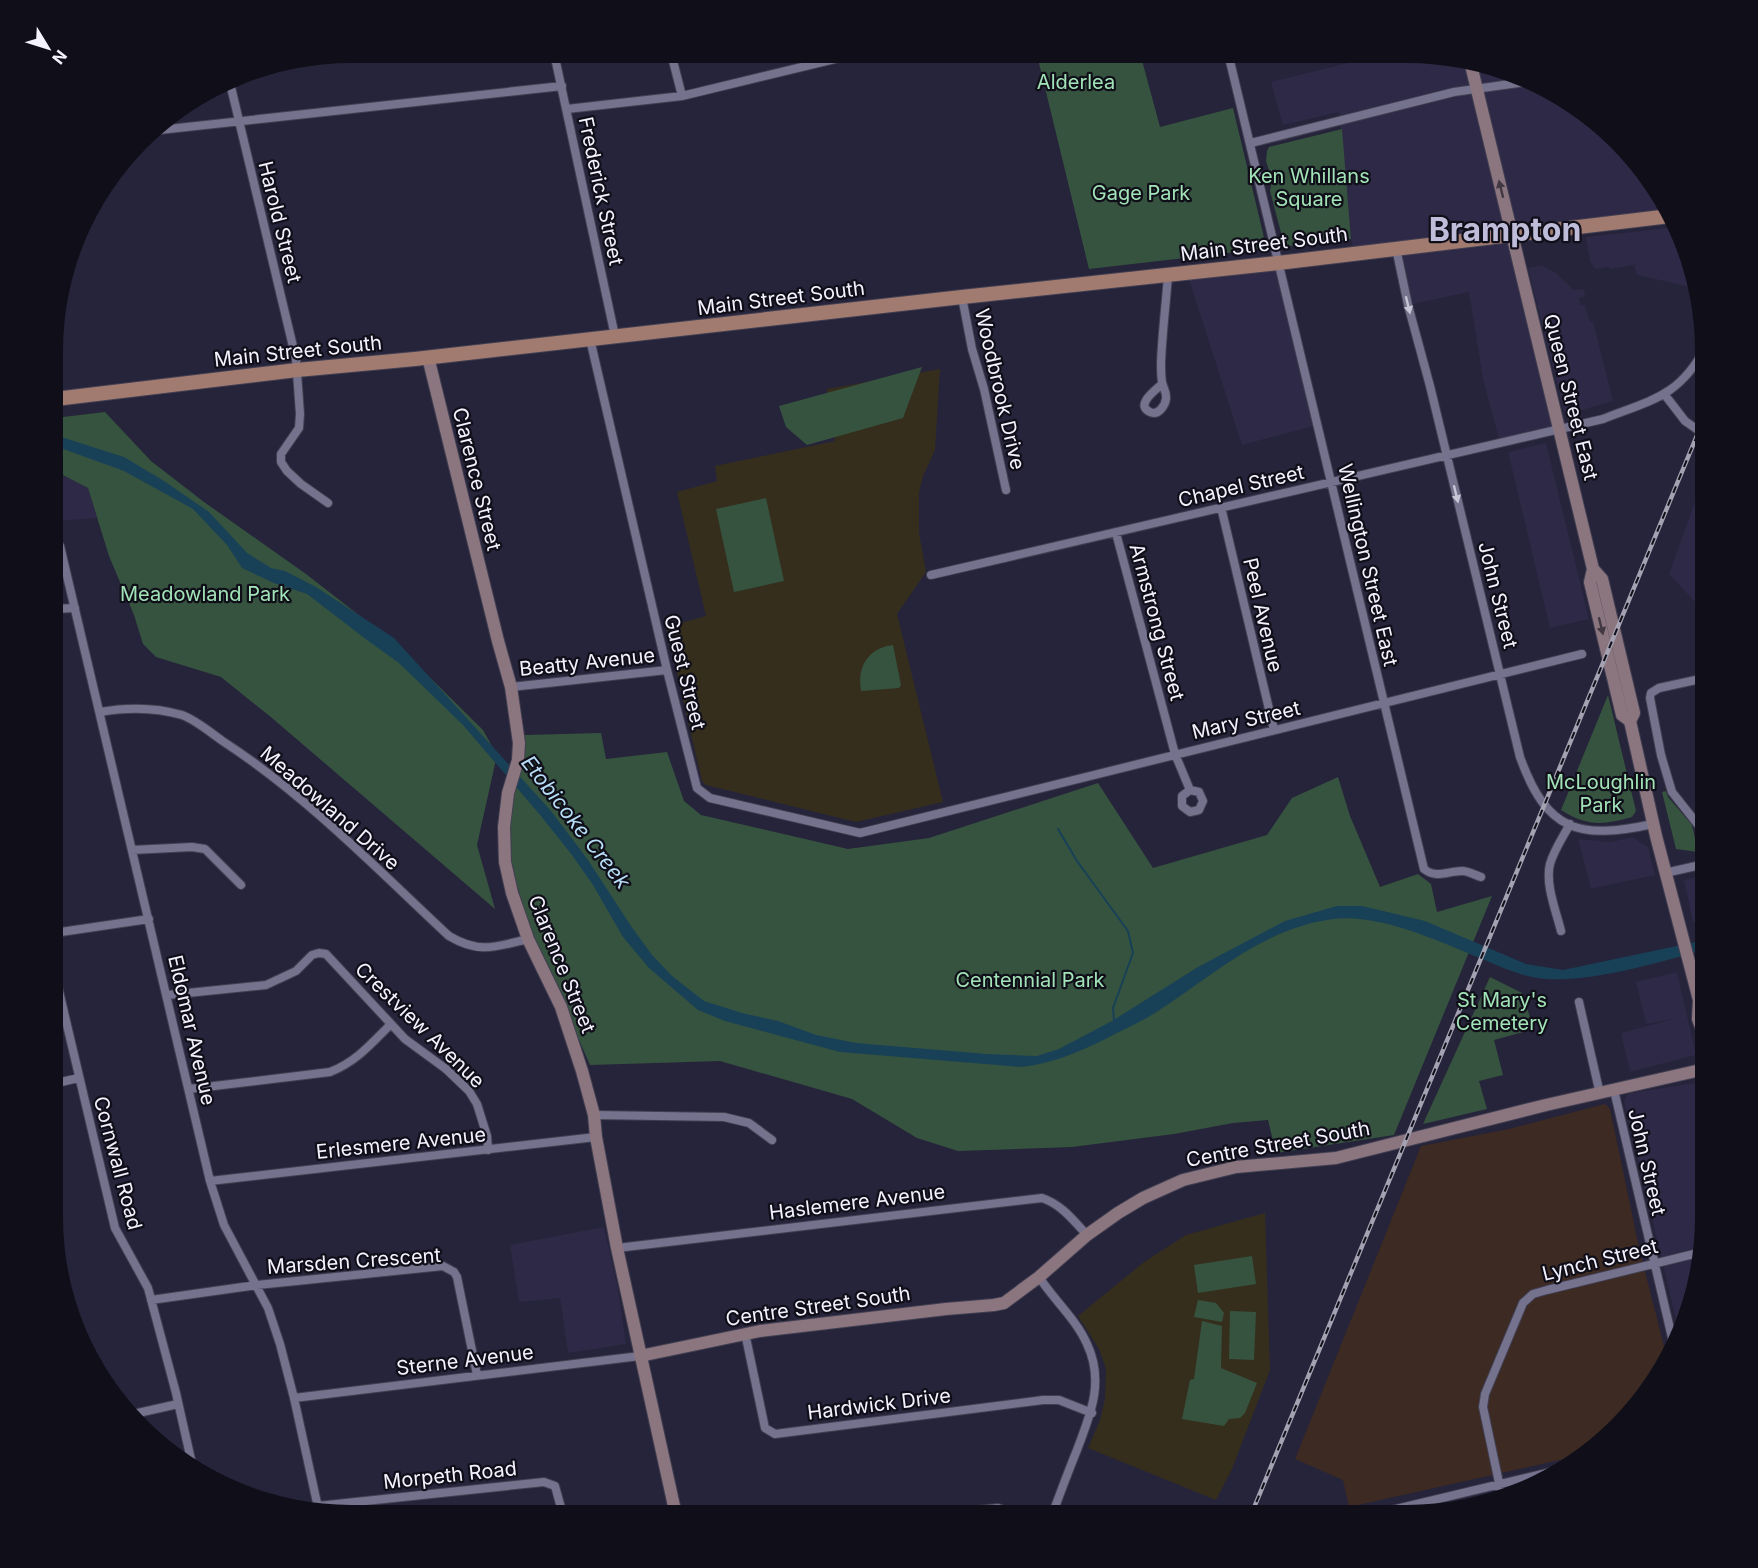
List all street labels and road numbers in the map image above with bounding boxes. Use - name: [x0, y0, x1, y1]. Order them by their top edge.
- street label: Frederick Street: [574, 115, 629, 268]
- street label: Harold Street: [253, 159, 307, 286]
- street label: Main Street South: [1179, 222, 1349, 266]
- street label: Main Street South: [696, 276, 866, 320]
- street label: Woodbrook Drive: [970, 306, 1030, 472]
- street label: Queen Street East: [1539, 311, 1603, 483]
- street label: Main Street South: [213, 330, 383, 372]
- street label: Clarence Street: [448, 405, 506, 553]
- street label: Chapel Street: [1176, 460, 1307, 512]
- street label: Wellington Street East: [1333, 461, 1403, 669]
- street label: John Street: [1473, 539, 1523, 651]
- street label: Armstrong Street: [1124, 541, 1190, 704]
- street label: Peel Avenue: [1238, 555, 1288, 675]
- street label: Guest Street: [659, 612, 711, 732]
- street label: Beatty Avenue: [518, 643, 656, 681]
- street label: Mary Street: [1189, 696, 1303, 744]
- street label: Meadowland Drive: [255, 741, 405, 875]
- street label: Clarence Street: [523, 892, 601, 1037]
- street label: Eldomar Avenue: [163, 953, 221, 1107]
- street label: Crestview Avenue: [350, 957, 490, 1093]
- street label: Cornwall Road: [89, 1094, 147, 1232]
- street label: John Street: [1623, 1106, 1671, 1218]
- street label: Centre Street South: [1184, 1116, 1372, 1172]
- street label: Erlesmere Avenue: [315, 1122, 487, 1164]
- street label: Haslemere Avenue: [768, 1179, 946, 1225]
- street label: Lynch Street: [1540, 1234, 1661, 1286]
- street label: Marsden Crescent: [266, 1243, 442, 1279]
- street label: Centre Street South: [724, 1281, 912, 1331]
- street label: Sterne Avenue: [395, 1340, 535, 1380]
- street label: Hardwick Drive: [806, 1383, 952, 1425]
- street label: Morpeth Road: [382, 1456, 518, 1494]

